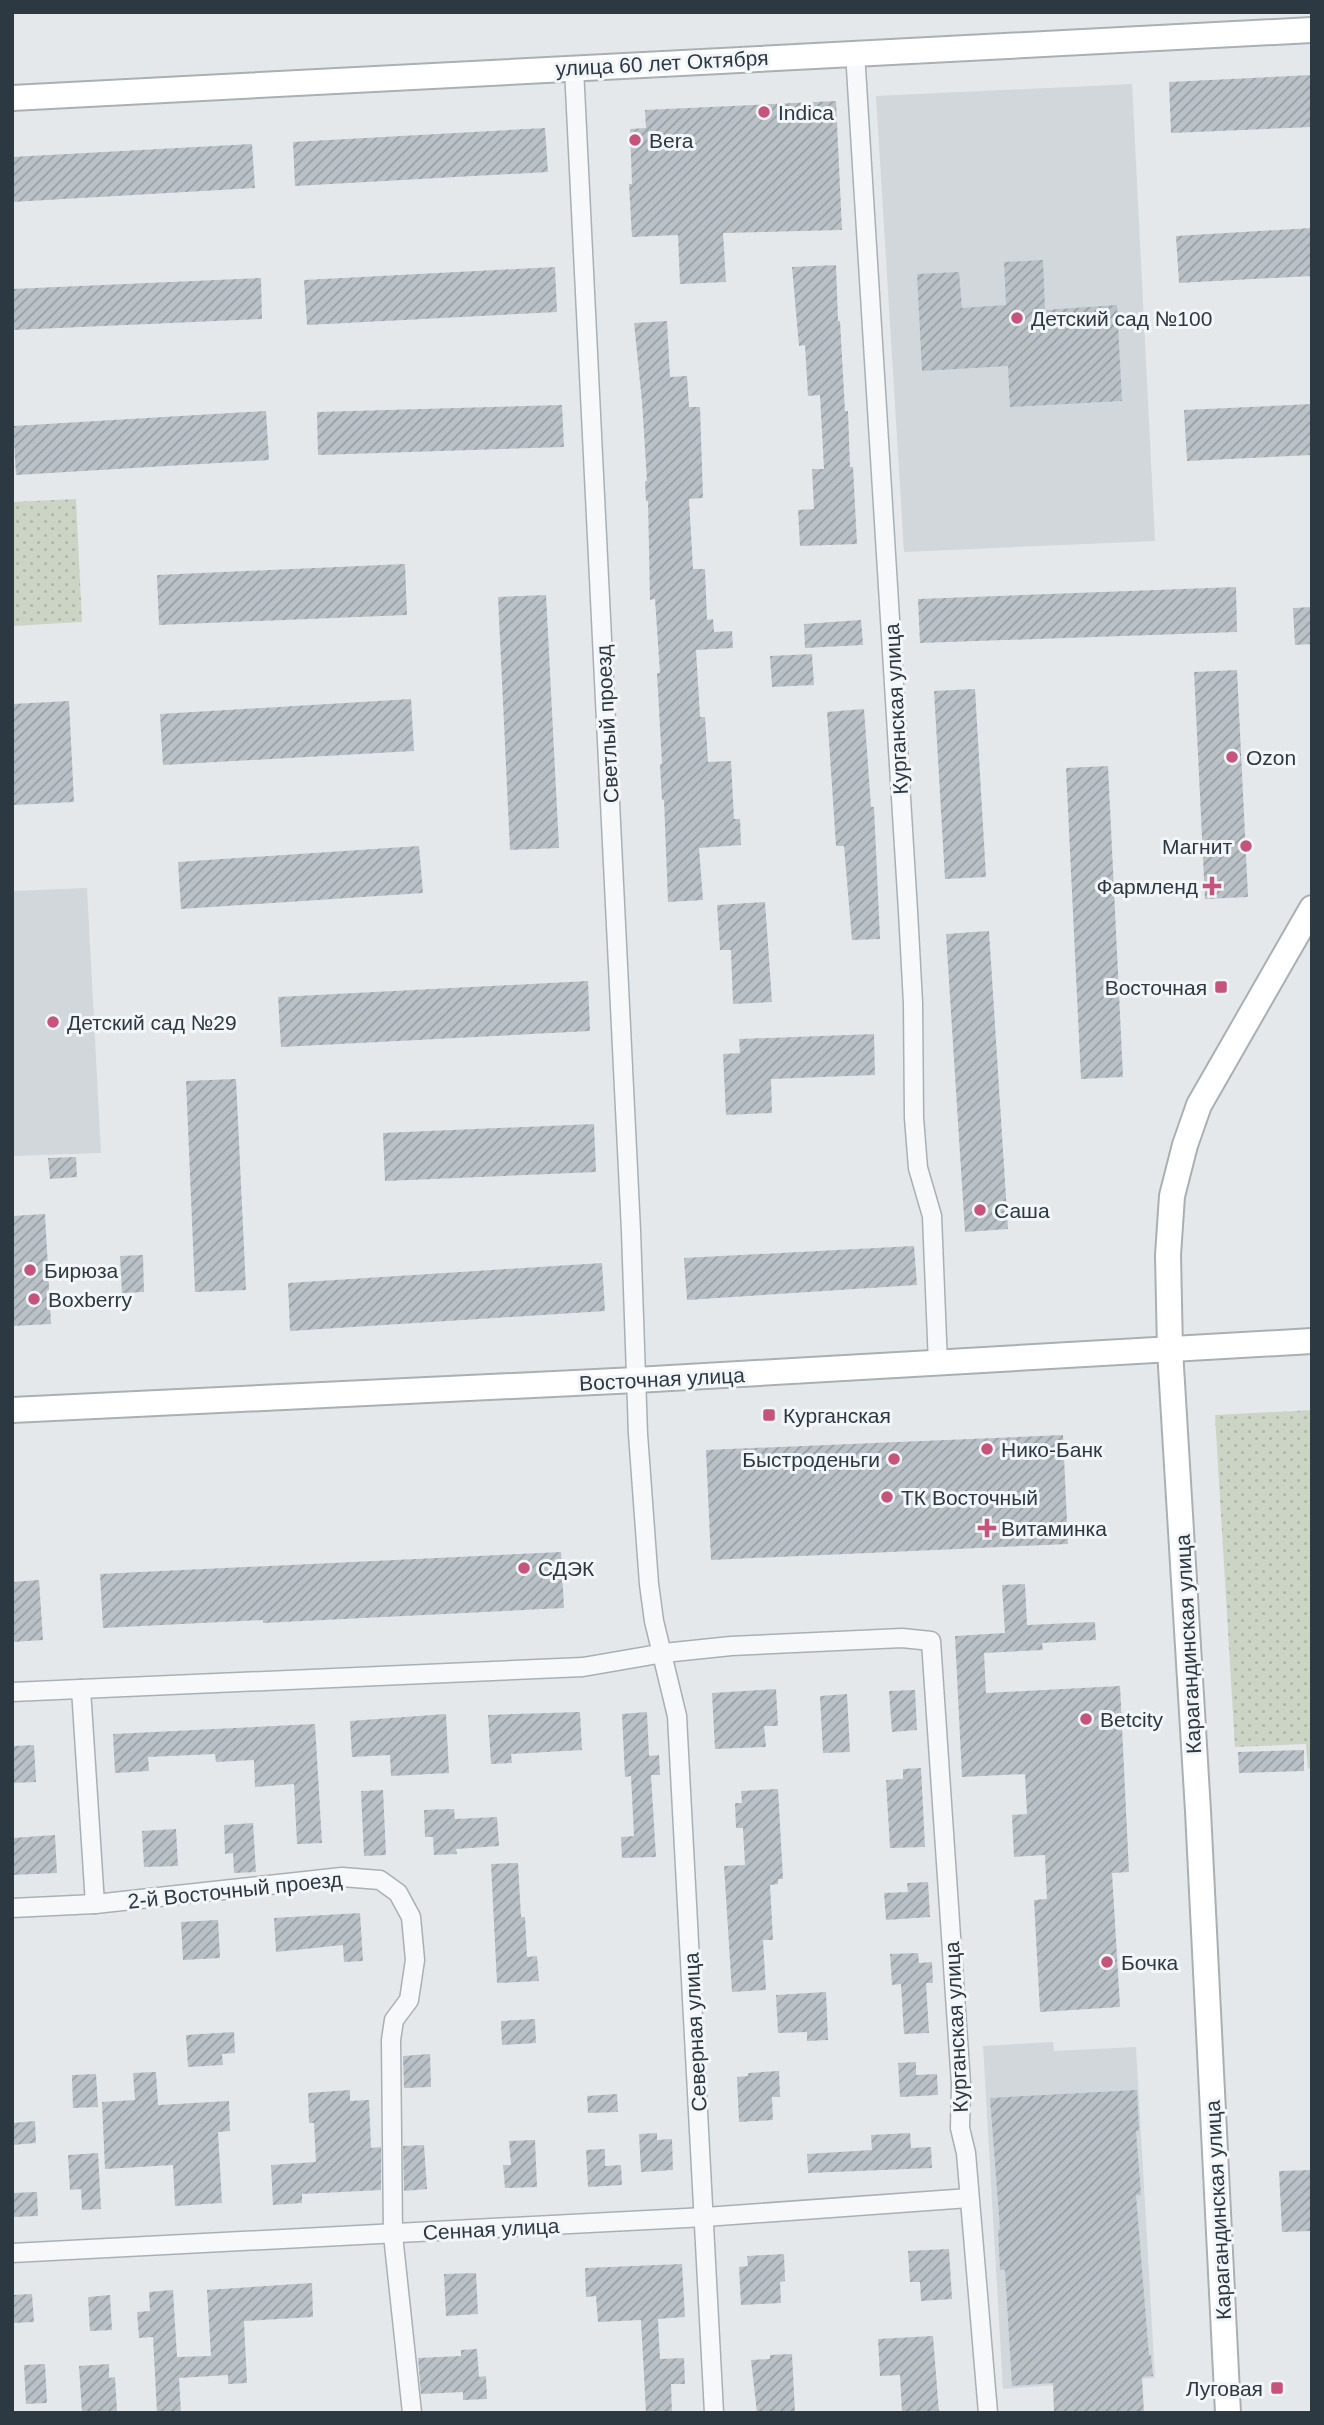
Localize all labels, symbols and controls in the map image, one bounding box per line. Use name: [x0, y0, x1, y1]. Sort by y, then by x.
street label: улица 60 лет Октября: [555, 46, 769, 80]
place label: Indica: [778, 101, 834, 124]
marker: Indica: [756, 104, 772, 120]
place label: Bera: [649, 129, 694, 152]
marker: Bera: [627, 132, 643, 148]
place label: Детский сад №100: [1031, 307, 1212, 330]
marker: Детский сад №100: [1009, 310, 1025, 326]
street label: Курганская улица: [880, 622, 912, 795]
street label: Светлый проезд: [591, 644, 623, 804]
place label: Ozon: [1246, 746, 1296, 769]
marker: Ozon: [1224, 749, 1240, 765]
place label: Магнит: [1162, 835, 1232, 858]
marker: Магнит: [1238, 838, 1254, 854]
place label: Фармленд: [1096, 875, 1198, 898]
marker: Фармленд: [1204, 878, 1220, 894]
place label: Восточная: [1105, 976, 1207, 999]
marker: Восточная: [1213, 979, 1229, 995]
place label: Детский сад №29: [67, 1011, 237, 1034]
marker: Детский сад №29: [45, 1014, 61, 1030]
place label: Саша: [994, 1199, 1050, 1222]
marker: Саша: [972, 1202, 988, 1218]
place label: Бирюза: [44, 1259, 119, 1282]
marker: Бирюза: [22, 1262, 38, 1278]
place label: Boxberry: [48, 1288, 133, 1311]
marker: Boxberry: [26, 1291, 42, 1307]
street label: Восточная улица: [579, 1363, 746, 1395]
place label: Курганская: [783, 1404, 891, 1427]
marker: Курганская: [761, 1407, 777, 1423]
place label: Нико-Банк: [1001, 1438, 1103, 1461]
marker: Нико-Банк: [979, 1441, 995, 1457]
place label: Быстроденьги: [742, 1448, 880, 1471]
marker: Быстроденьги: [886, 1451, 902, 1467]
place label: ТК Восточный: [901, 1486, 1038, 1509]
marker: ТК Восточный: [879, 1489, 895, 1505]
place label: Витаминка: [1001, 1517, 1107, 1540]
marker: Витаминка: [979, 1520, 995, 1536]
street label: Карагандинская улица: [1171, 1533, 1205, 1754]
place label: СДЭК: [538, 1557, 595, 1580]
marker: СДЭК: [516, 1560, 532, 1576]
place label: Betcity: [1100, 1708, 1164, 1731]
marker: Betcity: [1078, 1711, 1094, 1727]
street label: 2-й Восточный проезд: [127, 1867, 343, 1913]
street label: Курганская улица: [940, 1940, 972, 2113]
place label: Бочка: [1121, 1951, 1179, 1974]
street label: Северная улица: [679, 1952, 711, 2112]
marker: Бочка: [1099, 1954, 1115, 1970]
street label: Карагандинская улица: [1201, 2099, 1235, 2320]
street label: Сенная улица: [422, 2214, 560, 2244]
place label: Луговая: [1186, 2377, 1263, 2400]
marker: Луговая: [1269, 2380, 1285, 2396]

